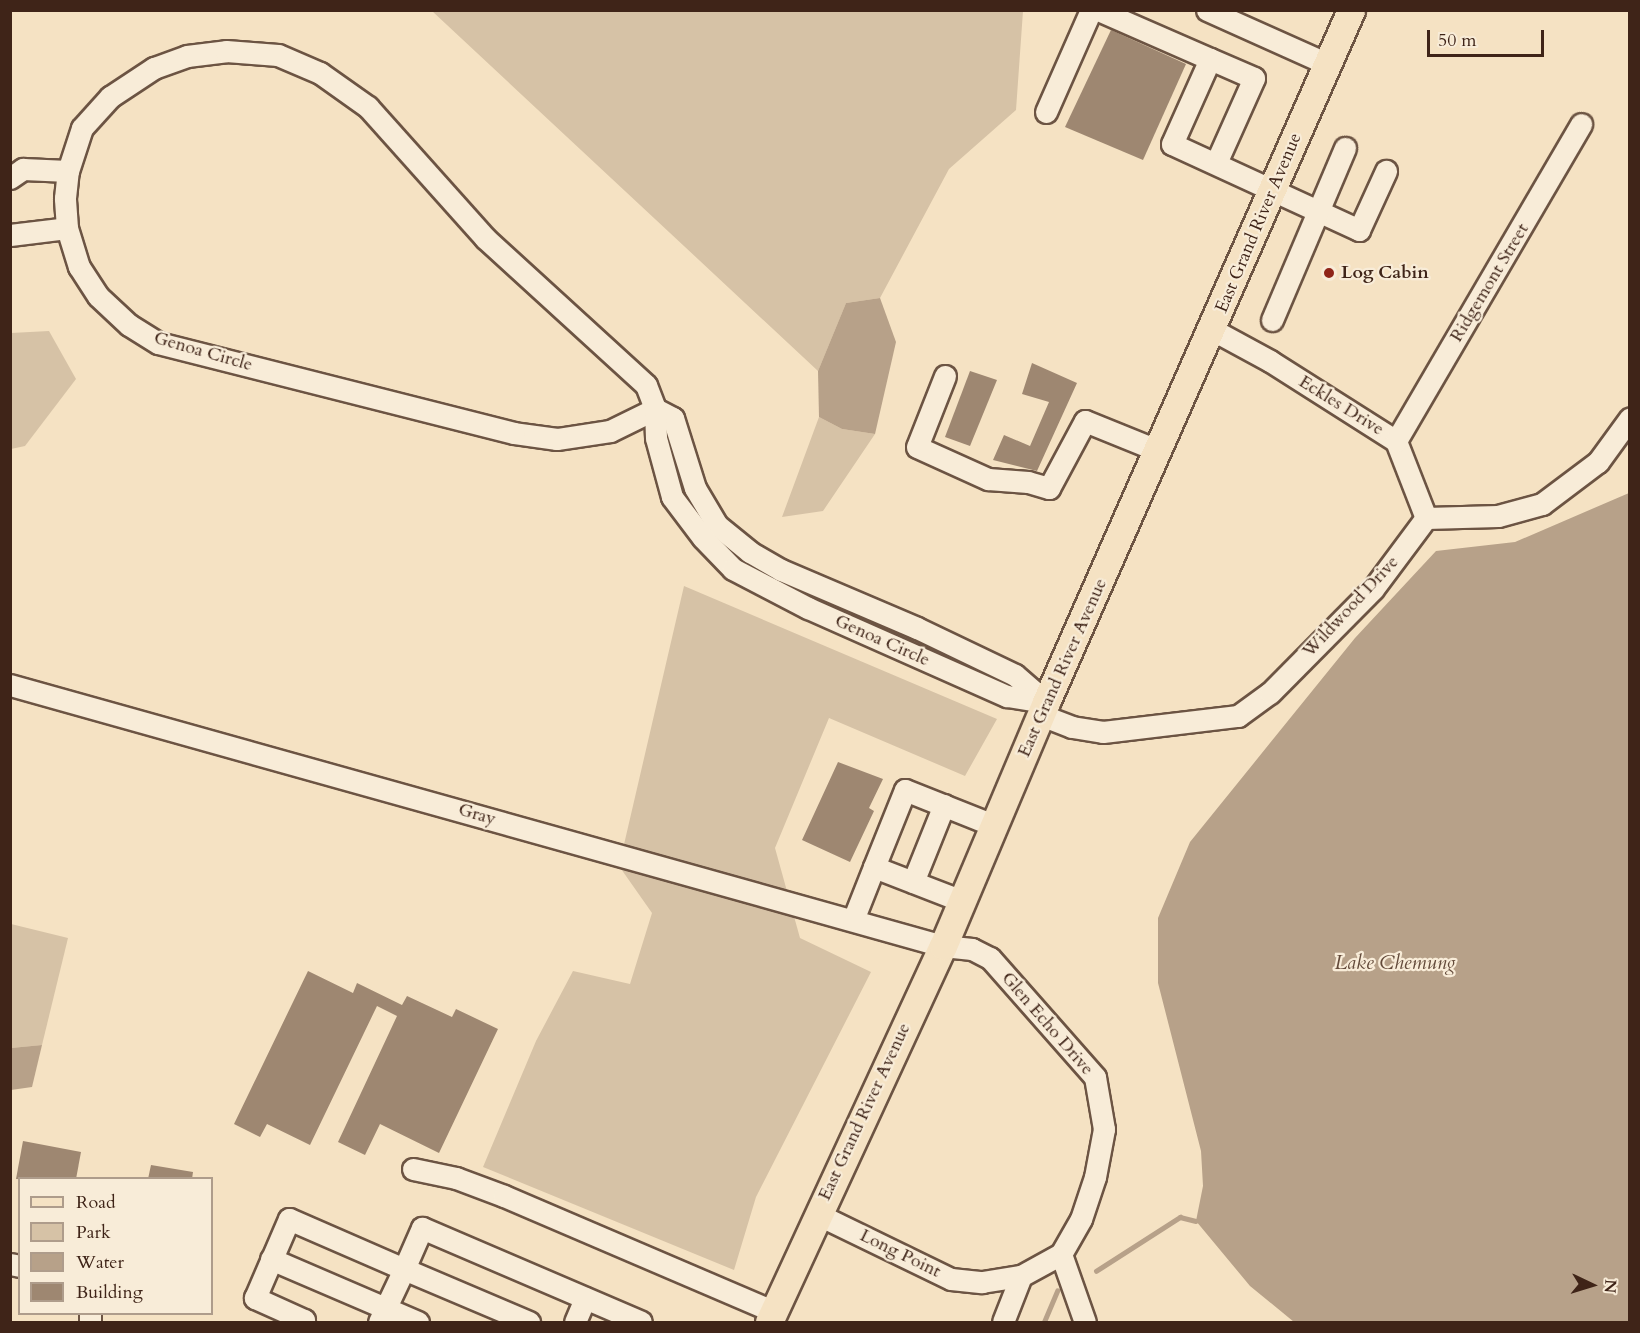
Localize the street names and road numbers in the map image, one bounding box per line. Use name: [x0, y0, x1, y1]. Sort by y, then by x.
street label: East Grand River Avenue: [1211, 130, 1307, 316]
street label: Ridgemont Street: [1446, 220, 1534, 346]
street label: Genoa Circle: [151, 328, 255, 376]
street label: Eckles Drive: [1295, 371, 1387, 441]
street label: Wildwood Drive: [1298, 552, 1404, 662]
street label: East Grand River Avenue: [1014, 575, 1112, 761]
street label: Genoa Circle: [831, 611, 933, 671]
street label: Gray: [456, 799, 498, 831]
street label: Glen Echo Drive: [996, 968, 1098, 1080]
street label: East Grand River Avenue: [814, 1020, 916, 1204]
street label: Long Point: [856, 1225, 944, 1283]

